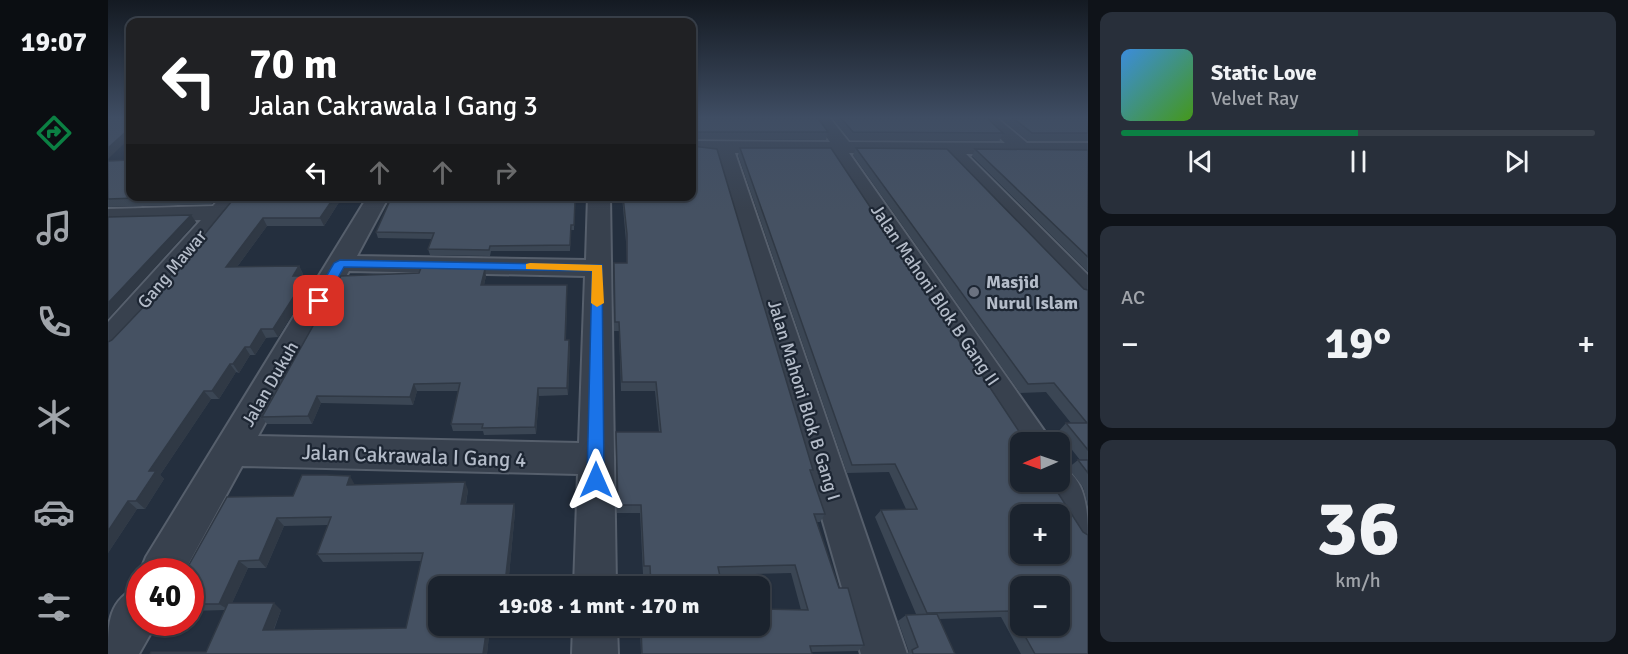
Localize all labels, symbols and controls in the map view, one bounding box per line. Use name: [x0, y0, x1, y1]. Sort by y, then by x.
text: 19:07: [21, 26, 87, 59]
text: 70 m: [249, 39, 338, 90]
icon: left: [150, 42, 228, 120]
text: Static Love: [1211, 59, 1317, 86]
text: Velvet Ray: [1211, 86, 1299, 111]
text: Jalan Cakrawala I Gang 3: [249, 90, 538, 123]
icon: directions: [33, 112, 75, 154]
icon: previous: [1184, 145, 1217, 178]
icon: pause: [1342, 145, 1375, 178]
icon: next: [1500, 145, 1533, 178]
icon: left: [300, 156, 333, 189]
icon: ahead: [363, 156, 396, 189]
icon: ahead: [426, 156, 459, 189]
icon: right: [489, 156, 522, 189]
street label: Jalan Mahoni Blok B Gang II: [866, 200, 1004, 390]
icon: music: [33, 207, 75, 249]
street label: Gang Mawar: [133, 225, 212, 313]
place label: Masjid Nurul Islam: [986, 271, 1078, 314]
pin: [293, 275, 344, 326]
icon: arrive: [302, 284, 335, 317]
marker: Masjid Nurul Islam: [967, 285, 981, 299]
text: AC: [1121, 285, 1145, 310]
street label: Jalan Mahoni Blok B Gang I: [763, 297, 845, 503]
icon: phone: [33, 301, 75, 343]
text: 19°: [1325, 316, 1391, 371]
text: −: [1121, 324, 1139, 365]
text: +: [1577, 324, 1595, 365]
street label: Jalan Dukuh: [237, 337, 303, 431]
icon: climate: [33, 396, 75, 438]
north arrow: [1010, 432, 1070, 492]
map controls: [1010, 432, 1070, 636]
street label: Jalan Cakrawala I Gang 4: [301, 439, 527, 473]
position arrow: [564, 448, 628, 512]
text: 36: [1316, 481, 1400, 577]
icon: car: [33, 491, 75, 533]
button: +: [1010, 504, 1070, 564]
speed limit sign: 40: [126, 558, 204, 636]
text: km/h: [1335, 568, 1381, 593]
button: −: [1010, 576, 1070, 636]
icon: filters: [33, 586, 75, 628]
text: 19:08 · 1 mnt · 170 m: [499, 592, 699, 619]

